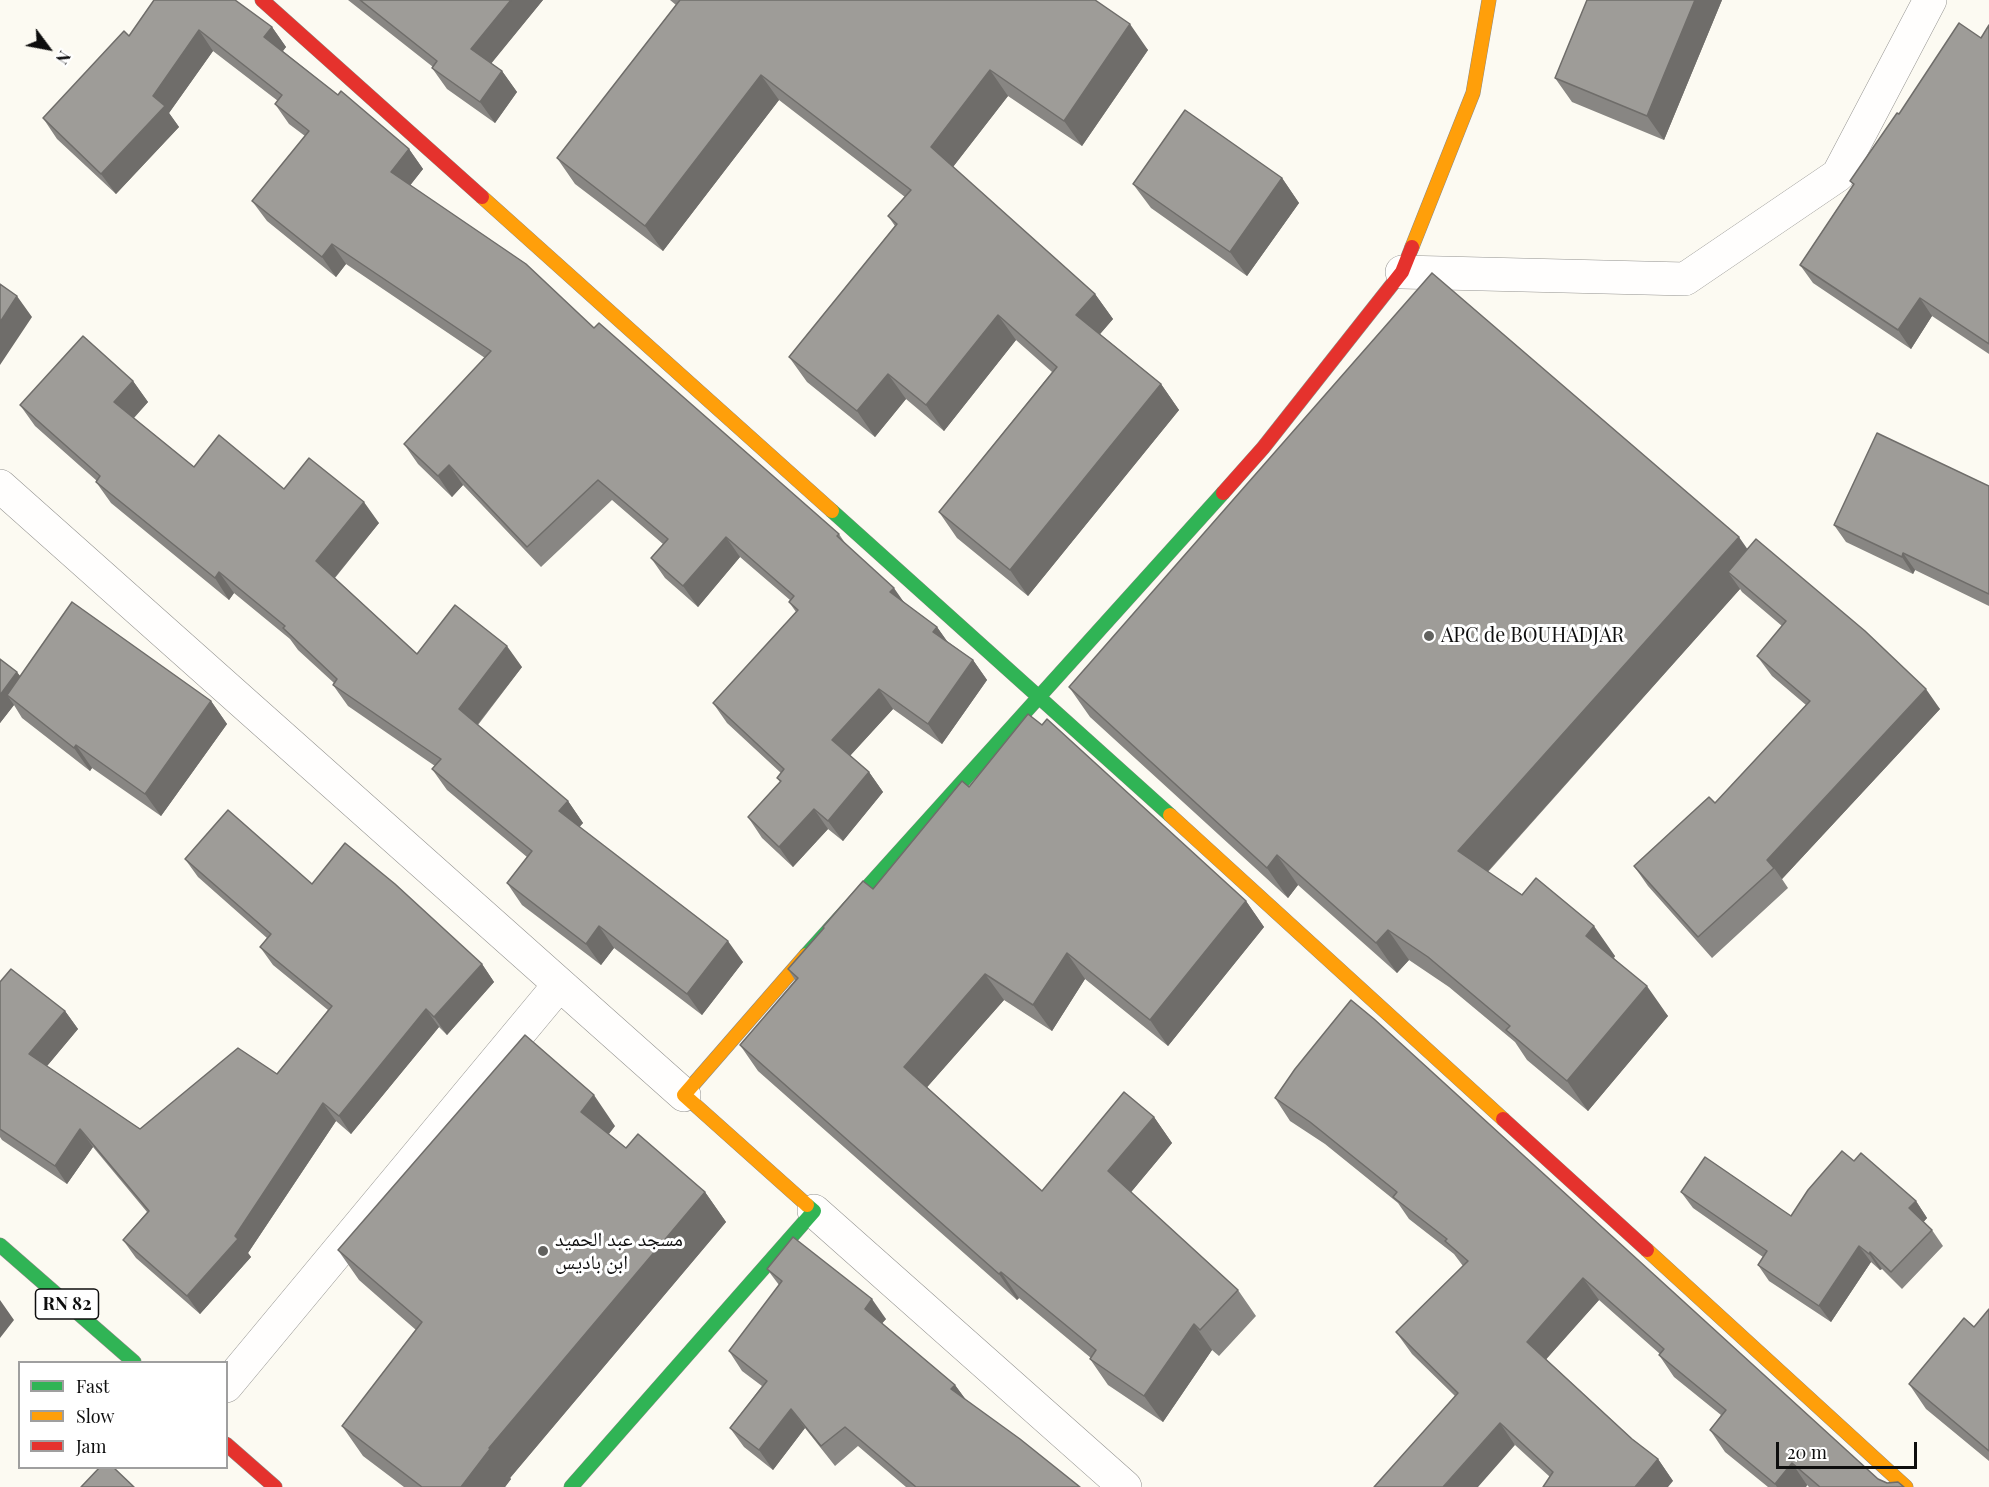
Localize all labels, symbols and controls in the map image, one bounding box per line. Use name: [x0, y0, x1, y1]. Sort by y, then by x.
north arrow: [18, 18, 78, 78]
text: N: [52, 47, 76, 68]
place label: APC de BOUHADJAR: [1441, 624, 1624, 648]
marker: APC de BOUHADJAR: [1422, 629, 1436, 643]
place label: مسجد عبد الحميد ابن باديس: [555, 1228, 683, 1275]
marker: مسجد عبد الحميد ابن باديس: [536, 1244, 550, 1258]
road number: RN 82: [36, 1289, 98, 1319]
legend: [18, 1361, 228, 1469]
text: Fast: [76, 1374, 109, 1398]
text: Slow: [76, 1404, 114, 1428]
scale bar: [1779, 1430, 1920, 1468]
text: Jam: [76, 1434, 106, 1458]
text: 20 m: [1787, 1440, 1827, 1464]

